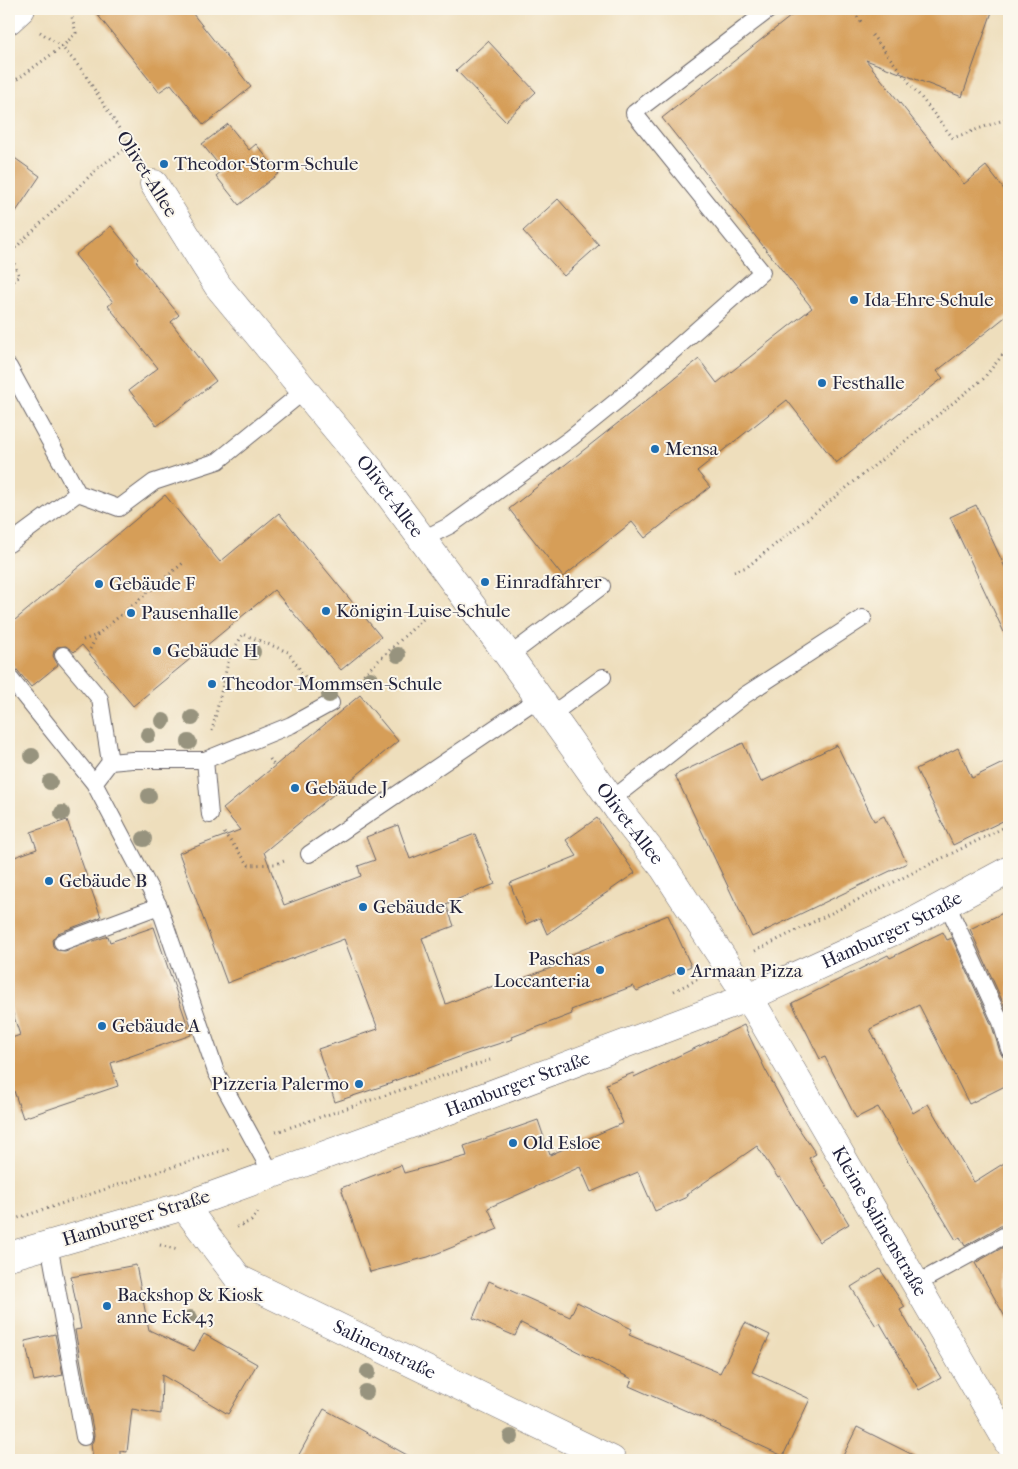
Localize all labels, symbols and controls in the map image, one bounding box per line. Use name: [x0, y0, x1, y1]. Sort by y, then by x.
street label: Olivet-Allee: [112, 127, 182, 221]
place label: Theodor-Storm-Schule: [174, 153, 358, 175]
marker: Theodor-Storm-Schule: [158, 158, 170, 170]
place label: Ida-Ehre-Schule: [864, 289, 994, 311]
marker: Ida-Ehre-Schule: [848, 294, 860, 306]
place label: Festhalle: [832, 372, 905, 394]
marker: Festhalle: [816, 377, 828, 389]
place label: Mensa: [665, 438, 719, 460]
marker: Mensa: [649, 443, 661, 455]
street label: Olivet-Allee: [352, 451, 428, 542]
place label: Einradfahrer: [495, 571, 603, 593]
place label: Gebäude F: [109, 573, 195, 595]
marker: Einradfahrer: [479, 576, 491, 588]
marker: Gebäude F: [93, 578, 105, 590]
place label: Königin-Luise-Schule: [336, 600, 510, 622]
place label: Pausenhalle: [141, 602, 238, 624]
marker: Königin-Luise-Schule: [320, 605, 332, 617]
marker: Pausenhalle: [125, 607, 137, 619]
place label: Gebäude H: [167, 640, 258, 662]
marker: Gebäude H: [151, 645, 163, 657]
place label: Theodor-Mommsen-Schule: [222, 673, 442, 695]
marker: Theodor-Mommsen-Schule: [206, 678, 218, 690]
place label: Gebäude J: [305, 777, 388, 799]
street label: Olivet-Allee: [592, 778, 668, 869]
marker: Gebäude J: [289, 782, 301, 794]
place label: Gebäude B: [59, 870, 147, 892]
marker: Gebäude B: [43, 875, 55, 887]
street label: Hamburger Straße: [818, 887, 966, 973]
place label: Gebäude K: [373, 896, 464, 918]
marker: Gebäude K: [357, 901, 369, 913]
place label: Paschas Loccanteria: [494, 948, 590, 992]
place label: Armaan Pizza: [690, 960, 803, 982]
marker: Paschas Loccanteria: [594, 964, 606, 976]
marker: Armaan Pizza: [675, 965, 687, 977]
place label: Gebäude A: [112, 1015, 201, 1037]
marker: Gebäude A: [96, 1020, 108, 1032]
street label: Hamburger Straße: [442, 1047, 593, 1122]
place label: Pizzeria Palermo: [211, 1073, 349, 1095]
marker: Pizzeria Palermo: [353, 1078, 365, 1090]
place label: Old Esloe: [523, 1132, 600, 1154]
marker: Old Esloe: [507, 1137, 519, 1149]
street label: Kleine Salinenstraße: [827, 1142, 932, 1300]
street label: Hamburger Straße: [60, 1185, 212, 1251]
place label: Backshop & Kiosk anne Eck 43: [117, 1284, 263, 1328]
marker: Backshop & Kiosk anne Eck 43: [101, 1300, 113, 1312]
street label: Salinenstraße: [329, 1315, 439, 1384]

